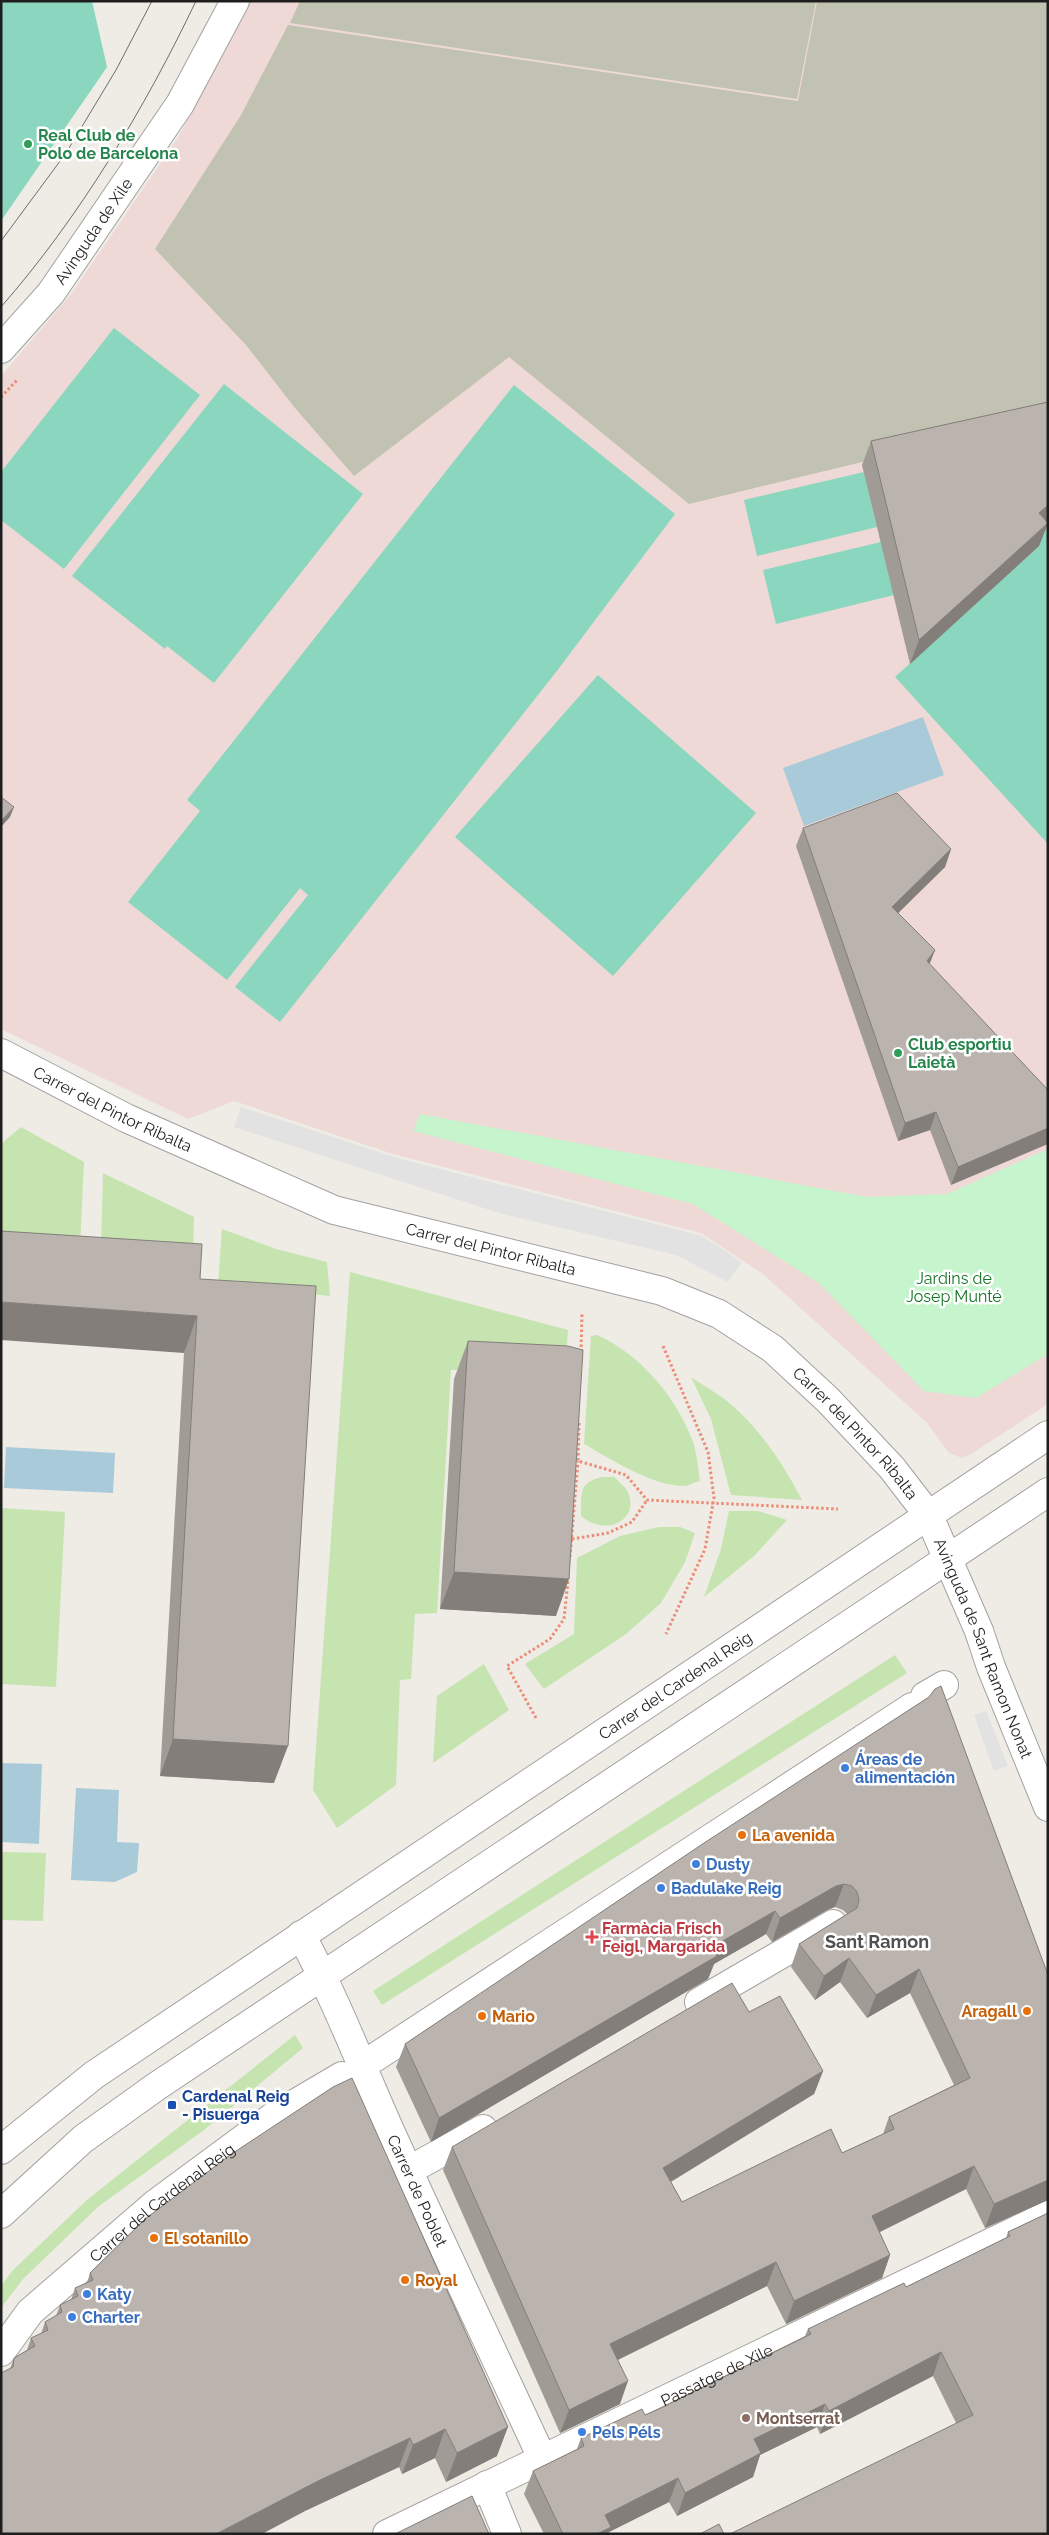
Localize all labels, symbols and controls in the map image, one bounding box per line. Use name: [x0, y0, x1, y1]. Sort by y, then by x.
place label: Real Club de Polo de Barcelona: [38, 126, 178, 163]
marker: Real Club de Polo de Barcelona: [22, 138, 34, 150]
street label: Avinguda de Xile: [50, 174, 136, 288]
place label: Club esportiu Laietà: [908, 1035, 1012, 1072]
marker: Club esportiu Laietà: [892, 1047, 904, 1059]
street label: Carrer del Pintor Ribalta: [30, 1062, 195, 1156]
street label: Carrer del Pintor Ribalta: [404, 1219, 578, 1279]
park label: Jardins de Josep Munté: [906, 1269, 1002, 1306]
street label: Carrer del Pintor Ribalta: [789, 1363, 922, 1503]
street label: Avinguda de Sant Ramon Nonat: [930, 1535, 1037, 1762]
street label: Carrer del Cardenal Reig: [595, 1627, 755, 1743]
place label: Áreas de alimentación: [855, 1749, 955, 1787]
marker: Áreas de alimentación: [839, 1762, 851, 1774]
place label: La avenida: [752, 1826, 835, 1845]
marker: La avenida: [736, 1829, 748, 1841]
place label: Dusty: [706, 1855, 750, 1874]
marker: Dusty: [690, 1858, 702, 1870]
place label: Badulake Reig: [671, 1879, 782, 1898]
marker: Badulake Reig: [655, 1882, 667, 1894]
place label: Farmàcia Frisch Feigl, Margarida: [602, 1919, 725, 1956]
marker: Farmàcia Frisch Feigl, Margarida: [586, 1931, 598, 1943]
district label: Sant Ramon: [825, 1931, 929, 1952]
place label: Aragall: [961, 2002, 1018, 2021]
marker: Aragall: [1021, 2005, 1033, 2017]
place label: Mario: [492, 2007, 535, 2026]
marker: Mario: [476, 2010, 488, 2022]
place label: Cardenal Reig - Pisuerga: [182, 2087, 290, 2124]
marker: Cardenal Reig - Pisuerga: [166, 2099, 178, 2111]
street label: Carrer de Poblet: [384, 2132, 452, 2250]
street label: Carrer del Cardenal Reig: [85, 2139, 238, 2266]
place label: El sotanillo: [164, 2229, 249, 2248]
marker: El sotanillo: [148, 2232, 160, 2244]
place label: Royal: [415, 2271, 459, 2290]
marker: Royal: [399, 2274, 411, 2286]
place label: Katy: [97, 2285, 132, 2304]
marker: Katy: [81, 2288, 93, 2300]
place label: Charter: [82, 2308, 140, 2327]
marker: Charter: [66, 2311, 78, 2323]
street label: Passatge de Xile: [658, 2340, 776, 2410]
place label: Montserrat: [756, 2409, 840, 2428]
marker: Montserrat: [740, 2412, 752, 2424]
place label: Pels Péls: [592, 2423, 661, 2442]
marker: Pels Péls: [576, 2426, 588, 2438]

